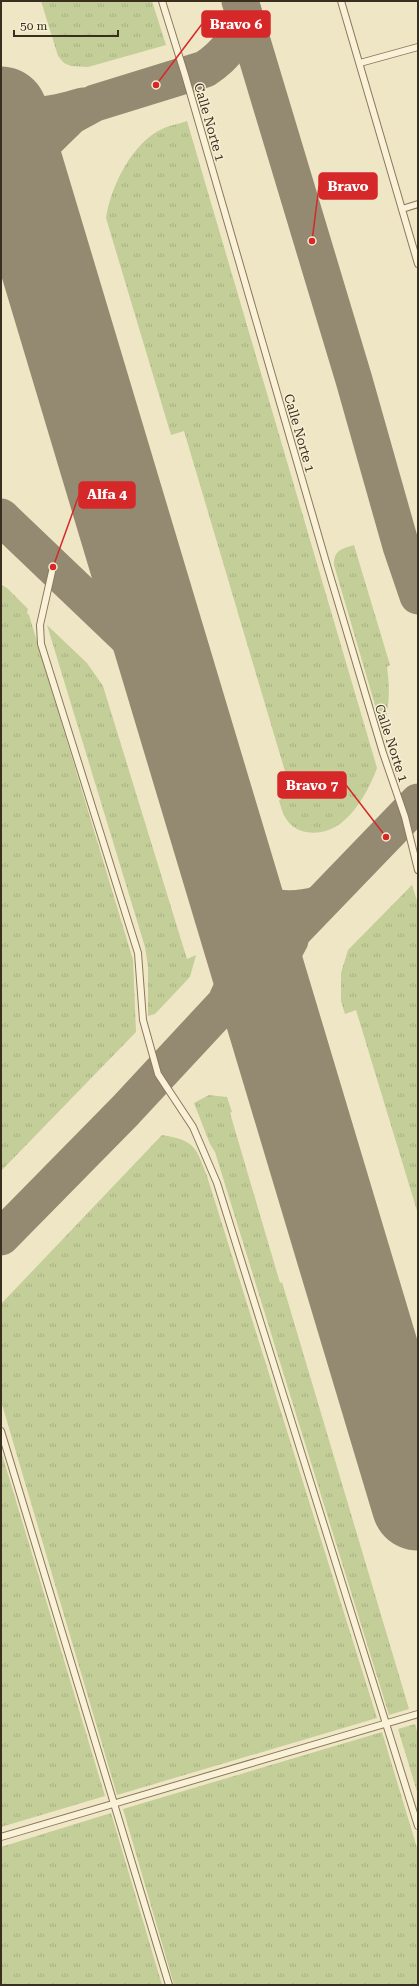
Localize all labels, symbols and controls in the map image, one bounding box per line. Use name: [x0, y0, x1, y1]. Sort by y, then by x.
callout: Bravo 6: [202, 11, 270, 37]
scale bar: [14, 12, 118, 38]
text: Bravo 6: [210, 16, 262, 32]
text: 50 m: [20, 19, 47, 33]
street label: Calle Norte 1: [191, 81, 228, 163]
callout: Bravo: [319, 173, 377, 199]
text: Bravo: [327, 178, 369, 194]
street label: Calle Norte 1: [281, 392, 318, 474]
callout: Alfa 4: [79, 482, 135, 508]
text: Alfa 4: [87, 486, 127, 502]
street label: Calle Norte 1: [372, 702, 411, 784]
callout: Bravo 7: [278, 772, 346, 798]
text: Bravo 7: [286, 777, 338, 793]

